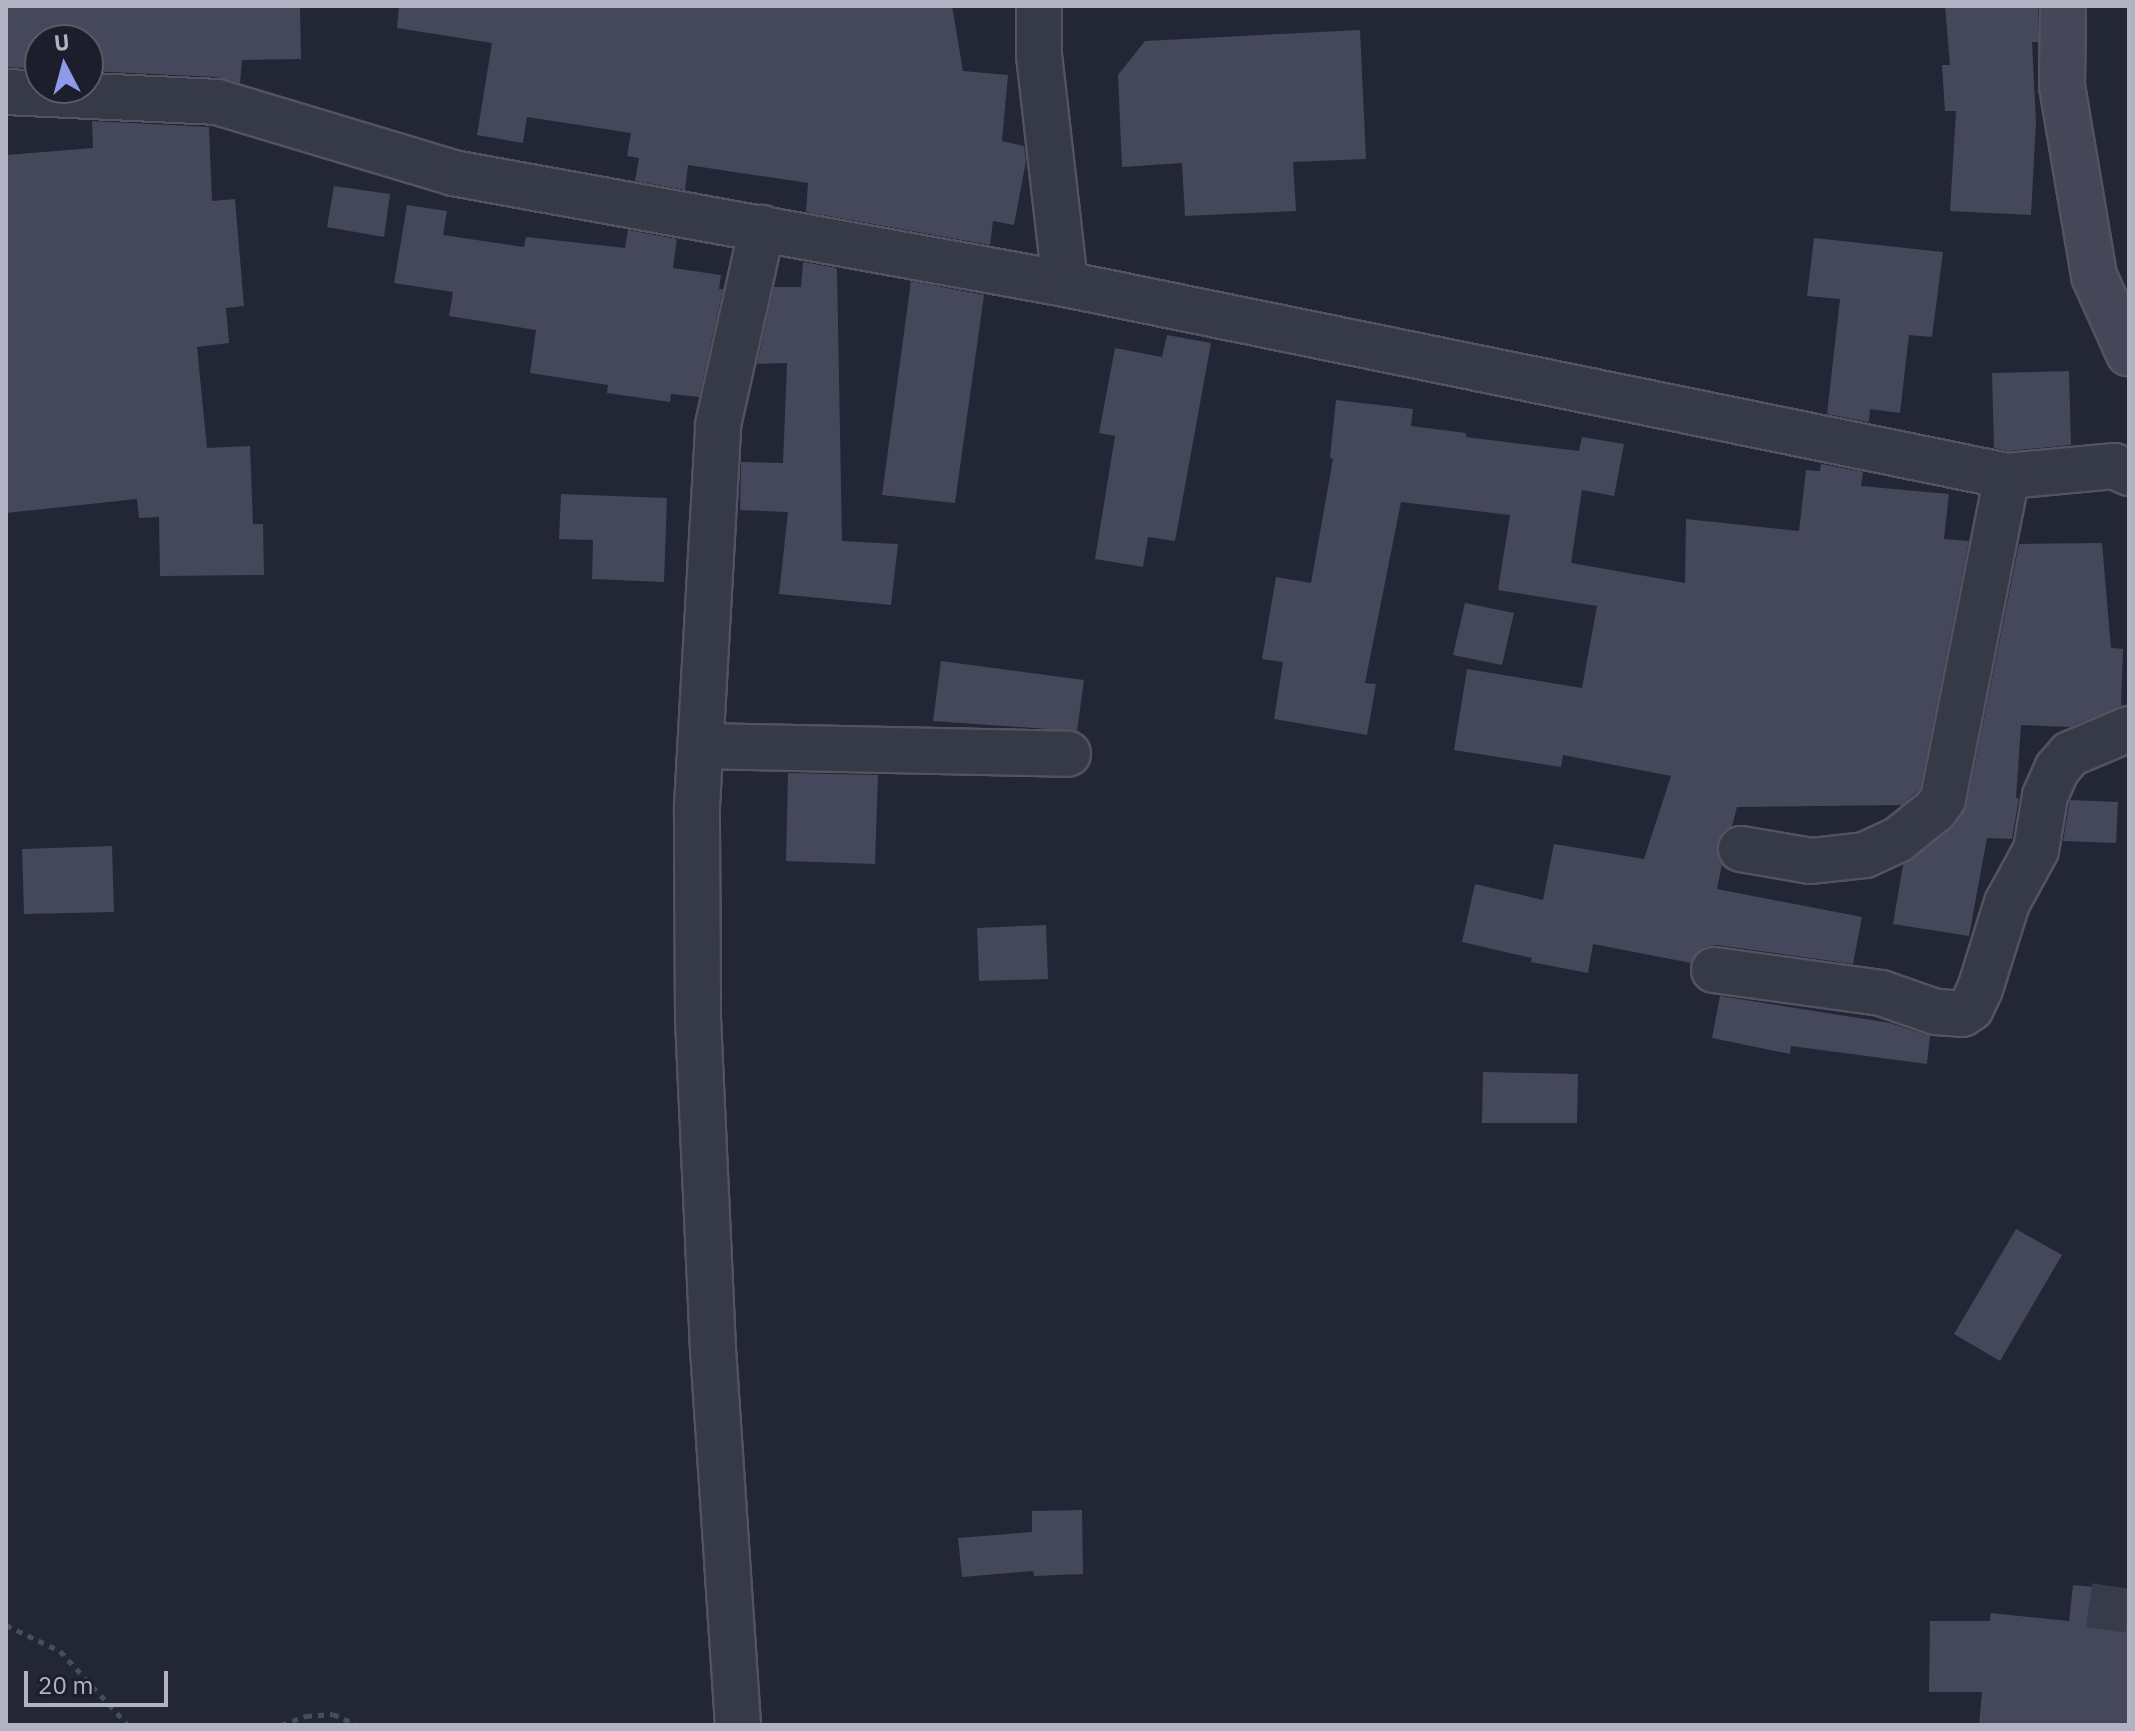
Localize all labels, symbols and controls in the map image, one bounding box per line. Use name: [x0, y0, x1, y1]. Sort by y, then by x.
north arrow: [24, 24, 104, 104]
text: U: [53, 26, 71, 57]
scale bar: [28, 1655, 172, 1705]
text: 20 m: [38, 1669, 93, 1701]

